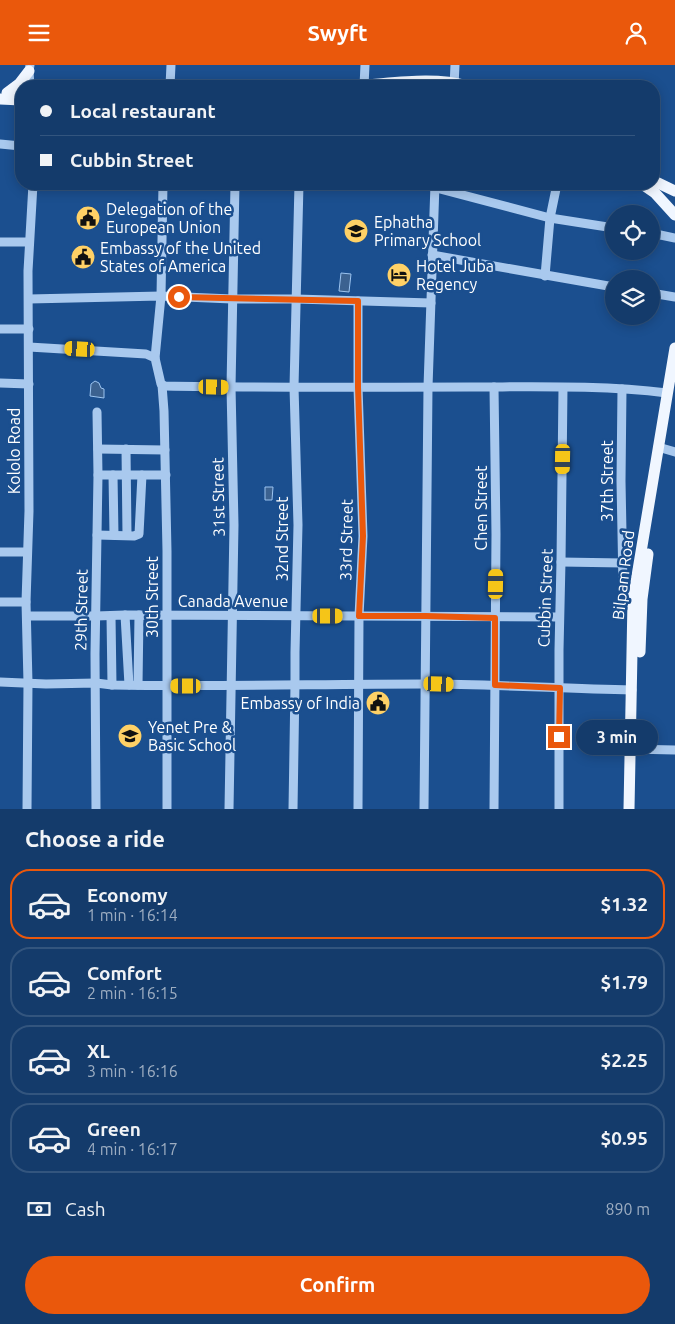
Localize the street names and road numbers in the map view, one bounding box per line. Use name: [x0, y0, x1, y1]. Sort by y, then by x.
street label: Kololo Road: [5, 408, 23, 494]
street label: 37th Street: [598, 439, 616, 522]
street label: 31st Street: [208, 456, 228, 537]
street label: Chen Street: [472, 465, 490, 551]
street label: 32nd Street: [273, 496, 291, 581]
street label: 33rd Street: [336, 498, 356, 581]
street label: Bilpam Road: [609, 529, 637, 621]
street label: Cubbin Street: [534, 548, 556, 648]
street label: 30th Street: [143, 555, 161, 638]
street label: 29th Street: [71, 568, 91, 651]
street label: Canada Avenue: [178, 592, 288, 610]

